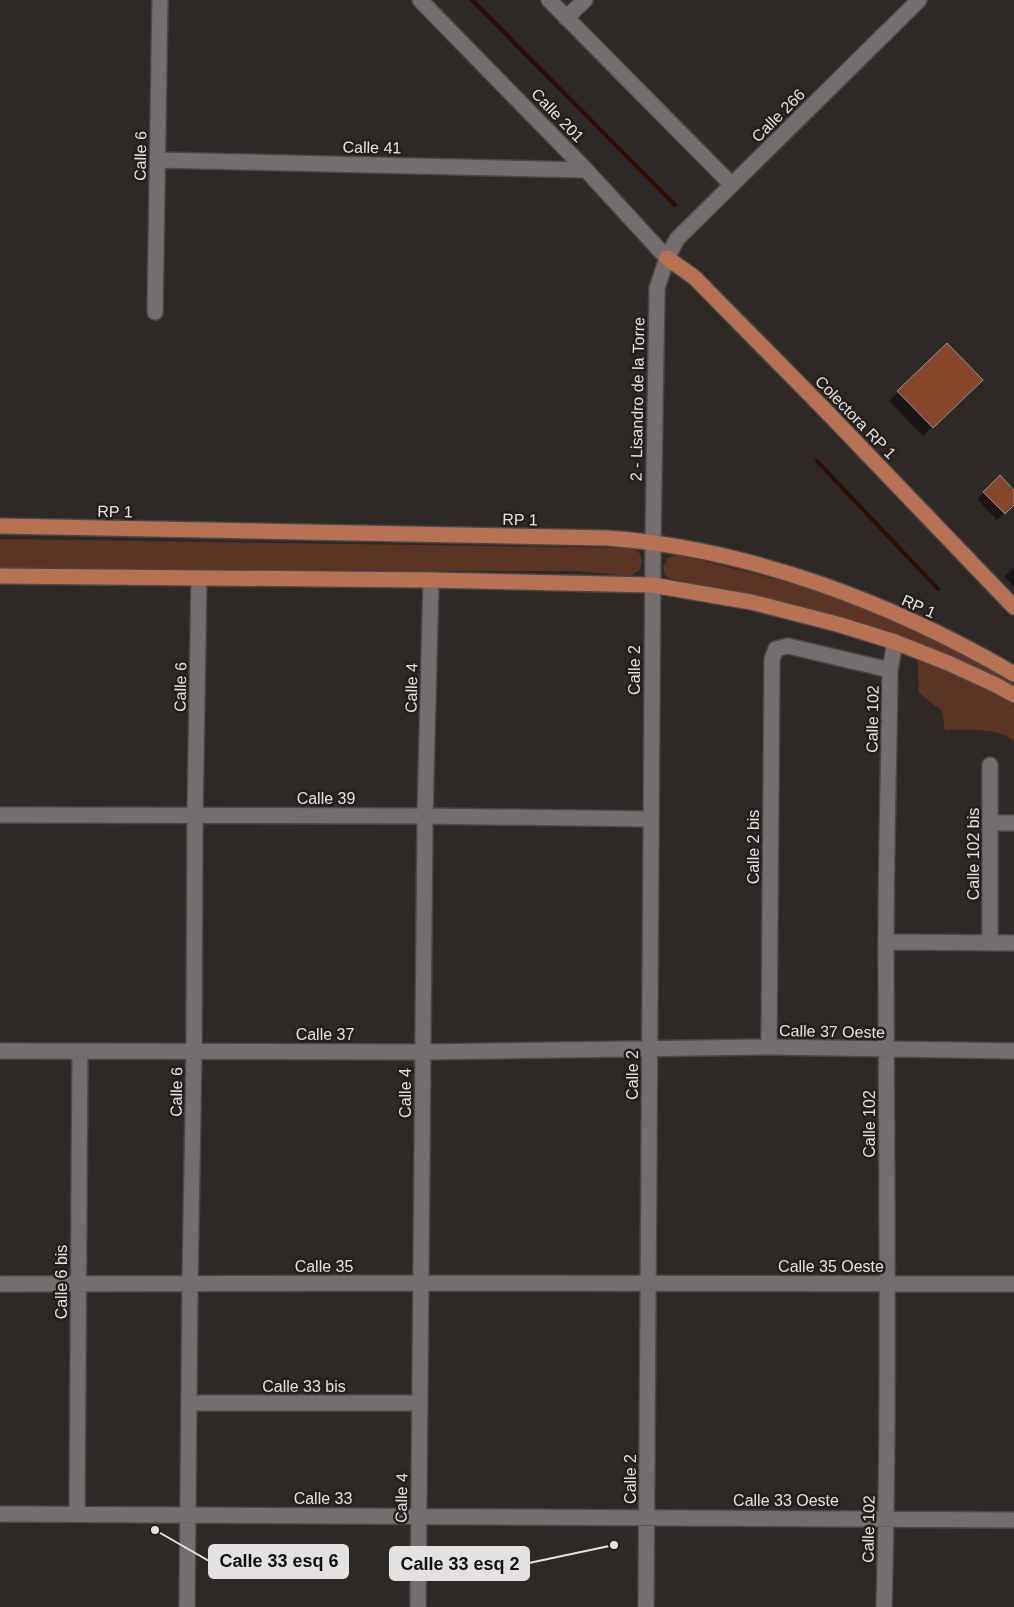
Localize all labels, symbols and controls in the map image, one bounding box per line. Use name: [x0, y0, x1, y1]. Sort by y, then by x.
street label: Calle 201: [528, 85, 587, 146]
street label: Calle 266: [748, 85, 808, 145]
street label: Calle 6: [132, 131, 149, 181]
street label: Calle 41: [342, 138, 402, 157]
street label: 2 - Lisandro de la Torre: [628, 317, 647, 481]
street label: Colectora RP 1: [812, 373, 899, 462]
street label: RP 1: [97, 503, 133, 520]
street label: RP 1: [502, 511, 538, 528]
street label: RP 1: [899, 592, 938, 621]
street label: Calle 2: [626, 645, 643, 695]
street label: Calle 6: [172, 662, 189, 712]
street label: Calle 4: [403, 663, 420, 713]
street label: Calle 102: [863, 685, 882, 753]
street label: Calle 39: [297, 790, 355, 807]
street label: Calle 102 bis: [965, 808, 982, 900]
street label: Calle 2 bis: [745, 810, 762, 884]
street label: Calle 37 Oeste: [779, 1022, 885, 1041]
street label: Calle 37: [296, 1026, 354, 1043]
street label: Calle 2: [624, 1050, 641, 1100]
street label: Calle 6: [168, 1067, 185, 1117]
street label: Calle 4: [397, 1068, 414, 1118]
street label: Calle 102: [861, 1090, 878, 1158]
street label: Calle 6 bis: [53, 1245, 70, 1319]
street label: Calle 35: [295, 1258, 353, 1275]
street label: Calle 35 Oeste: [778, 1258, 884, 1275]
street label: Calle 33 bis: [262, 1378, 346, 1395]
street label: Calle 2: [622, 1454, 639, 1504]
street label: Calle 4: [393, 1473, 410, 1523]
street label: Calle 33: [294, 1490, 352, 1507]
street label: Calle 33 Oeste: [733, 1492, 839, 1509]
street label: Calle 102: [859, 1495, 878, 1563]
callout: Calle 33 esq 6: [209, 1545, 348, 1578]
callout: Calle 33 esq 2: [390, 1547, 529, 1580]
text: Calle 33 esq 6: [219, 1551, 339, 1571]
text: Calle 33 esq 2: [400, 1554, 520, 1574]

